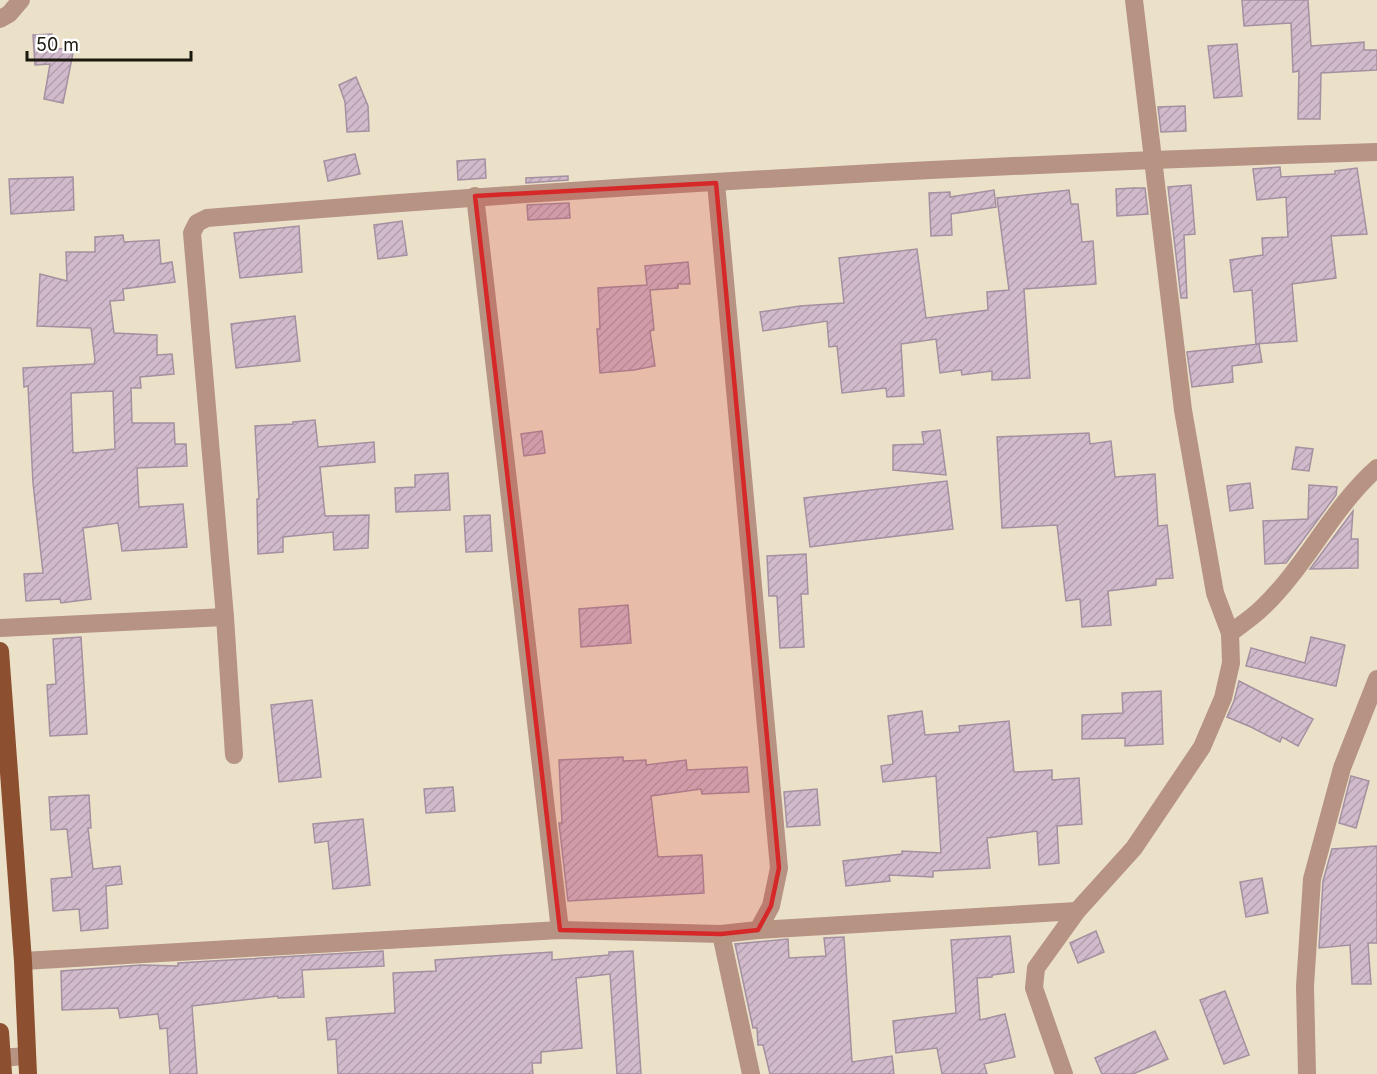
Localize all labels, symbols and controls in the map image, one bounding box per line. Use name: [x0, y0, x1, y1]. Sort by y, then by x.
scale bar: [27, 24, 190, 62]
text: 50 m: [36, 34, 79, 55]

